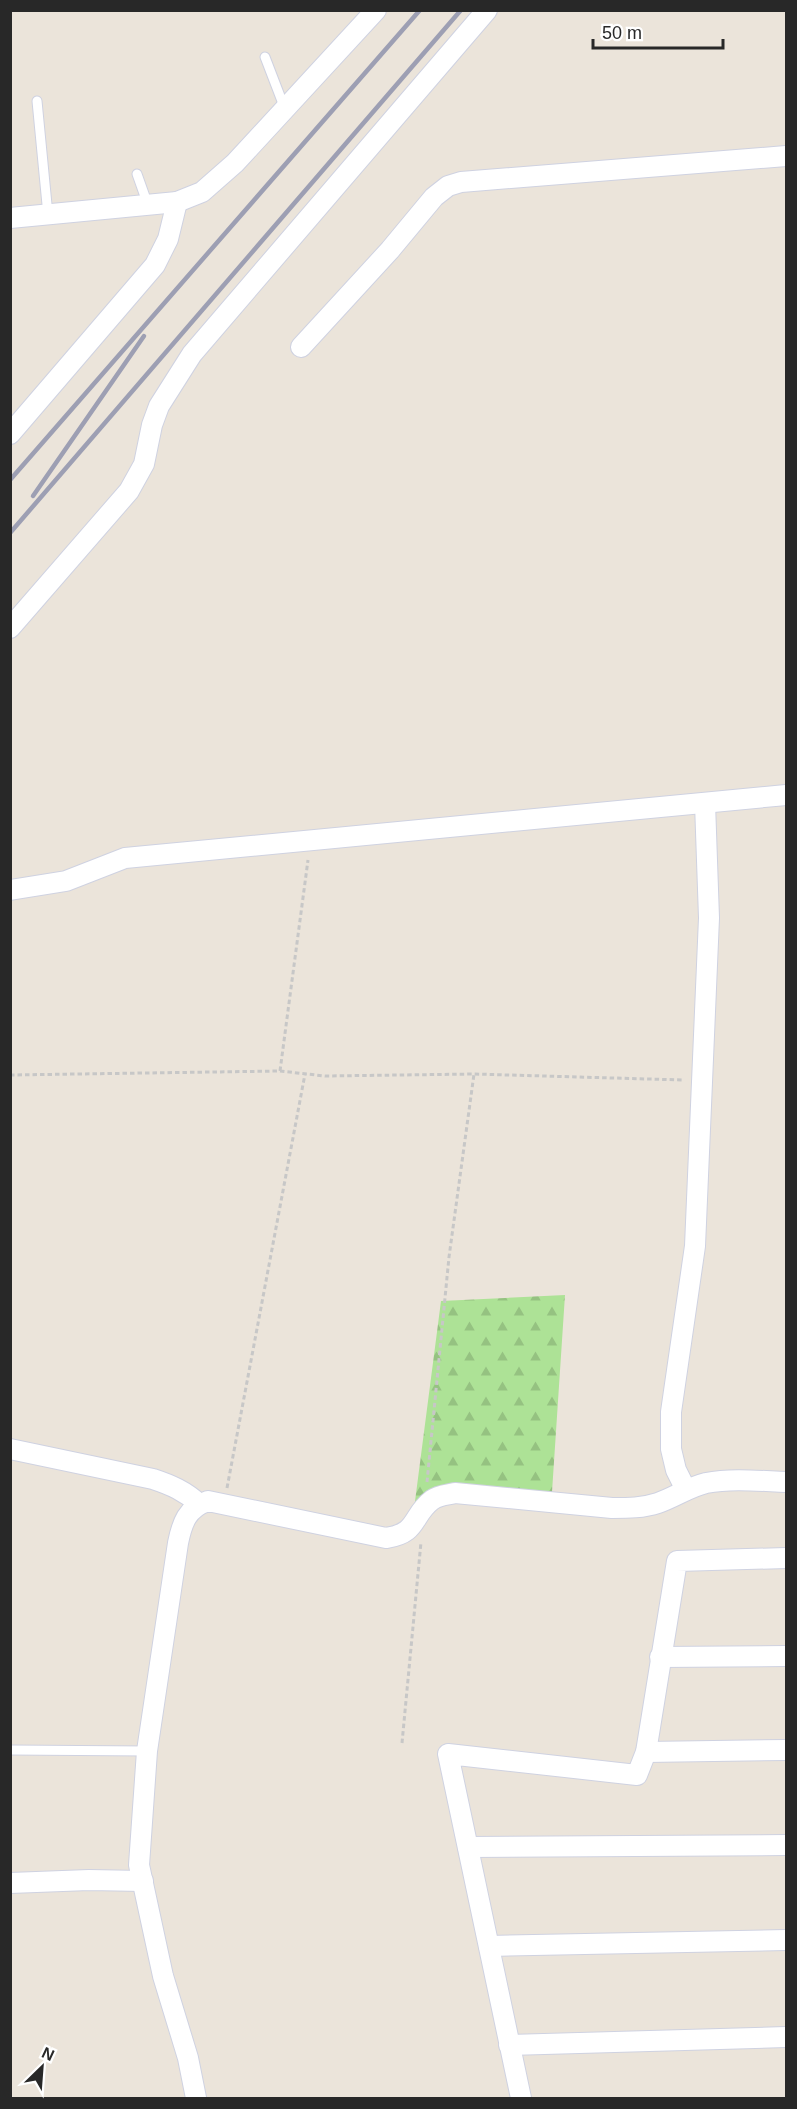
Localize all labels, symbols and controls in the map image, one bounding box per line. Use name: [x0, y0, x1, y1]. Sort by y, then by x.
scale bar: [593, 12, 724, 50]
text: 50 m: [602, 23, 642, 43]
north arrow: [12, 2037, 72, 2097]
text: N: [39, 2044, 57, 2064]

